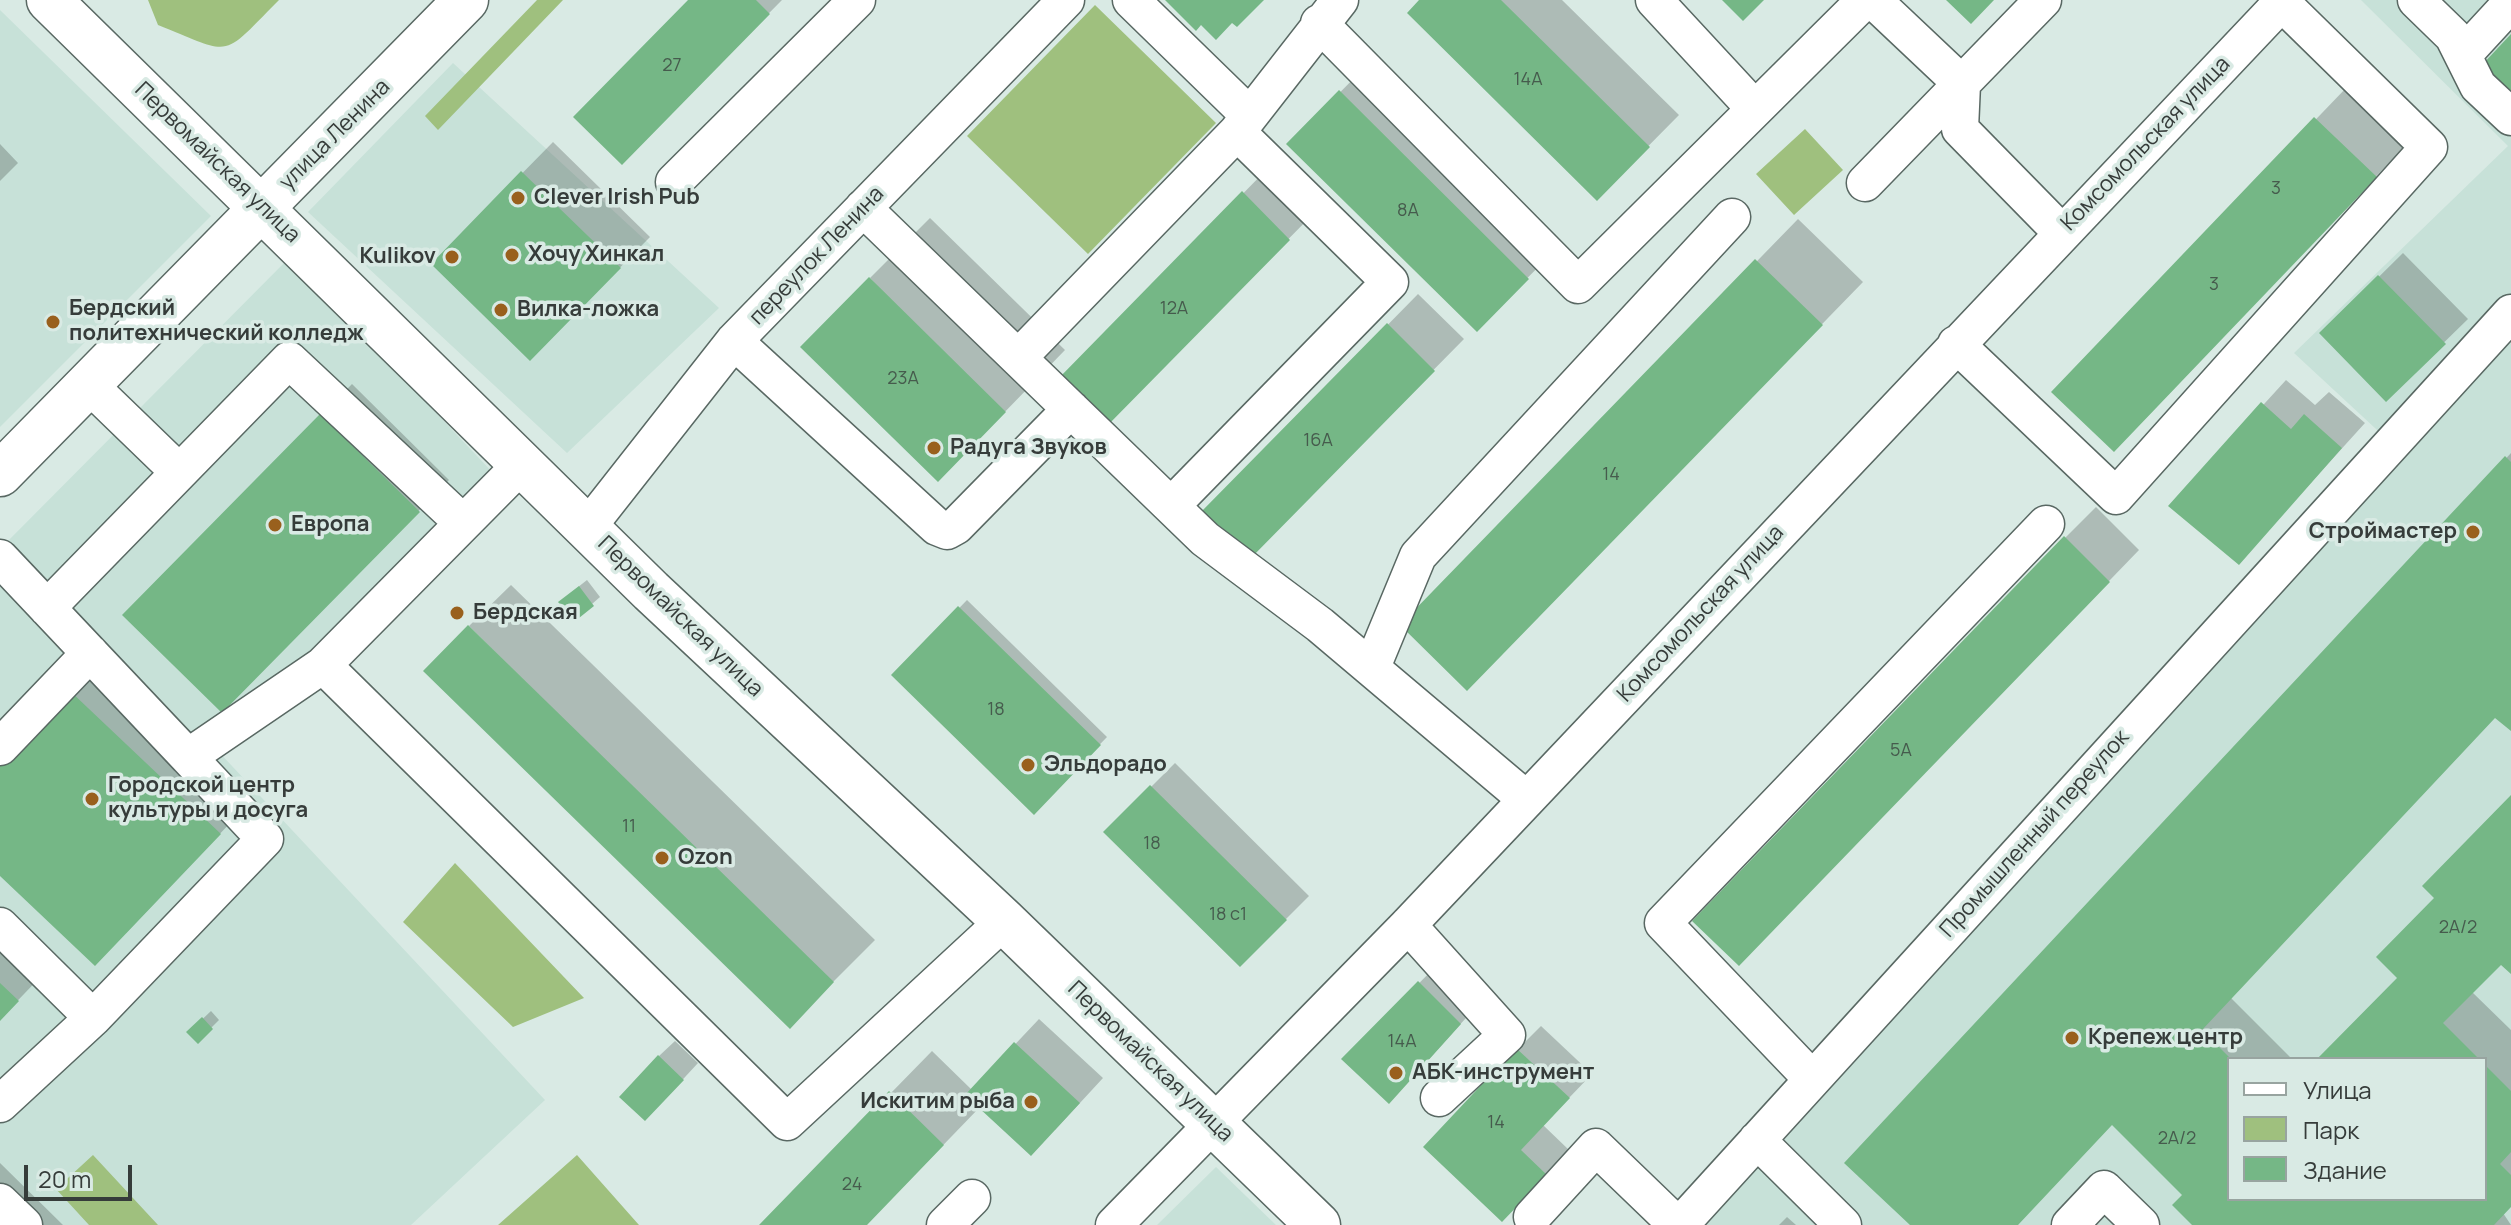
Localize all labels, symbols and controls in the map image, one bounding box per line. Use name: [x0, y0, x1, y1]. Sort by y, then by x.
street label: Комсомольская улица: [2056, 51, 2236, 237]
house number: 27: [662, 55, 682, 77]
house number: 14А: [1513, 69, 1543, 91]
street label: улица Ленина: [274, 74, 396, 196]
street label: Первомайская улица: [129, 77, 305, 249]
house number: 3: [2271, 178, 2281, 200]
street label: переулок Ленина: [744, 181, 890, 331]
place label: Clever Irish Pub: [534, 185, 700, 211]
marker: Clever Irish Pub: [509, 189, 527, 207]
house number: 8А: [1397, 200, 1419, 222]
place label: Хочу Хинкал: [528, 242, 664, 268]
place label: Kulikov: [359, 244, 436, 270]
marker: Хочу Хинкал: [503, 246, 521, 264]
marker: Kulikov: [443, 248, 461, 266]
house number: 3: [2209, 274, 2219, 296]
place label: Бердский политехнический колледж: [69, 296, 364, 348]
place label: Вилка-ложка: [517, 297, 659, 323]
house number: 12А: [1160, 298, 1188, 320]
marker: Вилка-ложка: [492, 301, 510, 319]
marker: Бердский политехнический колледж: [44, 313, 62, 331]
house number: 23А: [887, 368, 919, 390]
house number: 16А: [1303, 430, 1333, 452]
place label: Радуга Звуков: [950, 435, 1107, 461]
marker: Радуга Звуков: [925, 439, 943, 457]
house number: 14: [1602, 464, 1620, 486]
place label: Европа: [291, 512, 369, 538]
marker: Европа: [266, 516, 284, 534]
place label: Строймастер: [2309, 519, 2457, 545]
street label: Комсомольская улица: [1612, 520, 1790, 708]
marker: Строймастер: [2464, 523, 2482, 541]
street label: Первомайская улица: [592, 531, 768, 703]
place label: Бердская: [473, 600, 578, 626]
marker: Бердская: [448, 604, 466, 622]
house number: 18: [987, 699, 1005, 721]
street label: Промышленный переулок: [1935, 725, 2135, 943]
house number: 5А: [1890, 740, 1912, 762]
place label: Эльдорадо: [1044, 752, 1167, 778]
marker: Эльдорадо: [1019, 756, 1037, 774]
place label: Городской центр культуры и досуга: [108, 773, 308, 824]
marker: Городской центр культуры и досуга: [83, 790, 101, 808]
house number: 11: [622, 816, 636, 838]
house number: 18: [1143, 833, 1161, 855]
place label: Ozon: [678, 845, 733, 871]
marker: Ozon: [653, 849, 671, 867]
house number: 18 с1: [1209, 904, 1247, 926]
house number: 2А/2: [2439, 917, 2477, 939]
street label: Первомайская улица: [1062, 976, 1238, 1148]
place label: Крепеж центр: [2088, 1025, 2243, 1051]
marker: Крепеж центр: [2063, 1029, 2081, 1047]
house number: 14А: [1387, 1031, 1417, 1053]
legend: [2227, 1057, 2487, 1201]
place label: АБК-инструмент: [1412, 1060, 1595, 1086]
marker: АБК-инструмент: [1387, 1064, 1405, 1082]
text: Улица: [2303, 1073, 2372, 1106]
place label: Искитим рыба: [860, 1089, 1015, 1115]
marker: Искитим рыба: [1022, 1093, 1040, 1111]
house number: 14: [1487, 1112, 1505, 1134]
text: Парк: [2303, 1113, 2359, 1146]
house number: 2А/2: [2158, 1128, 2196, 1150]
scale bar: [28, 1149, 136, 1199]
text: Здание: [2303, 1153, 2387, 1186]
text: 20 m: [38, 1162, 91, 1195]
house number: 24: [842, 1174, 862, 1196]

